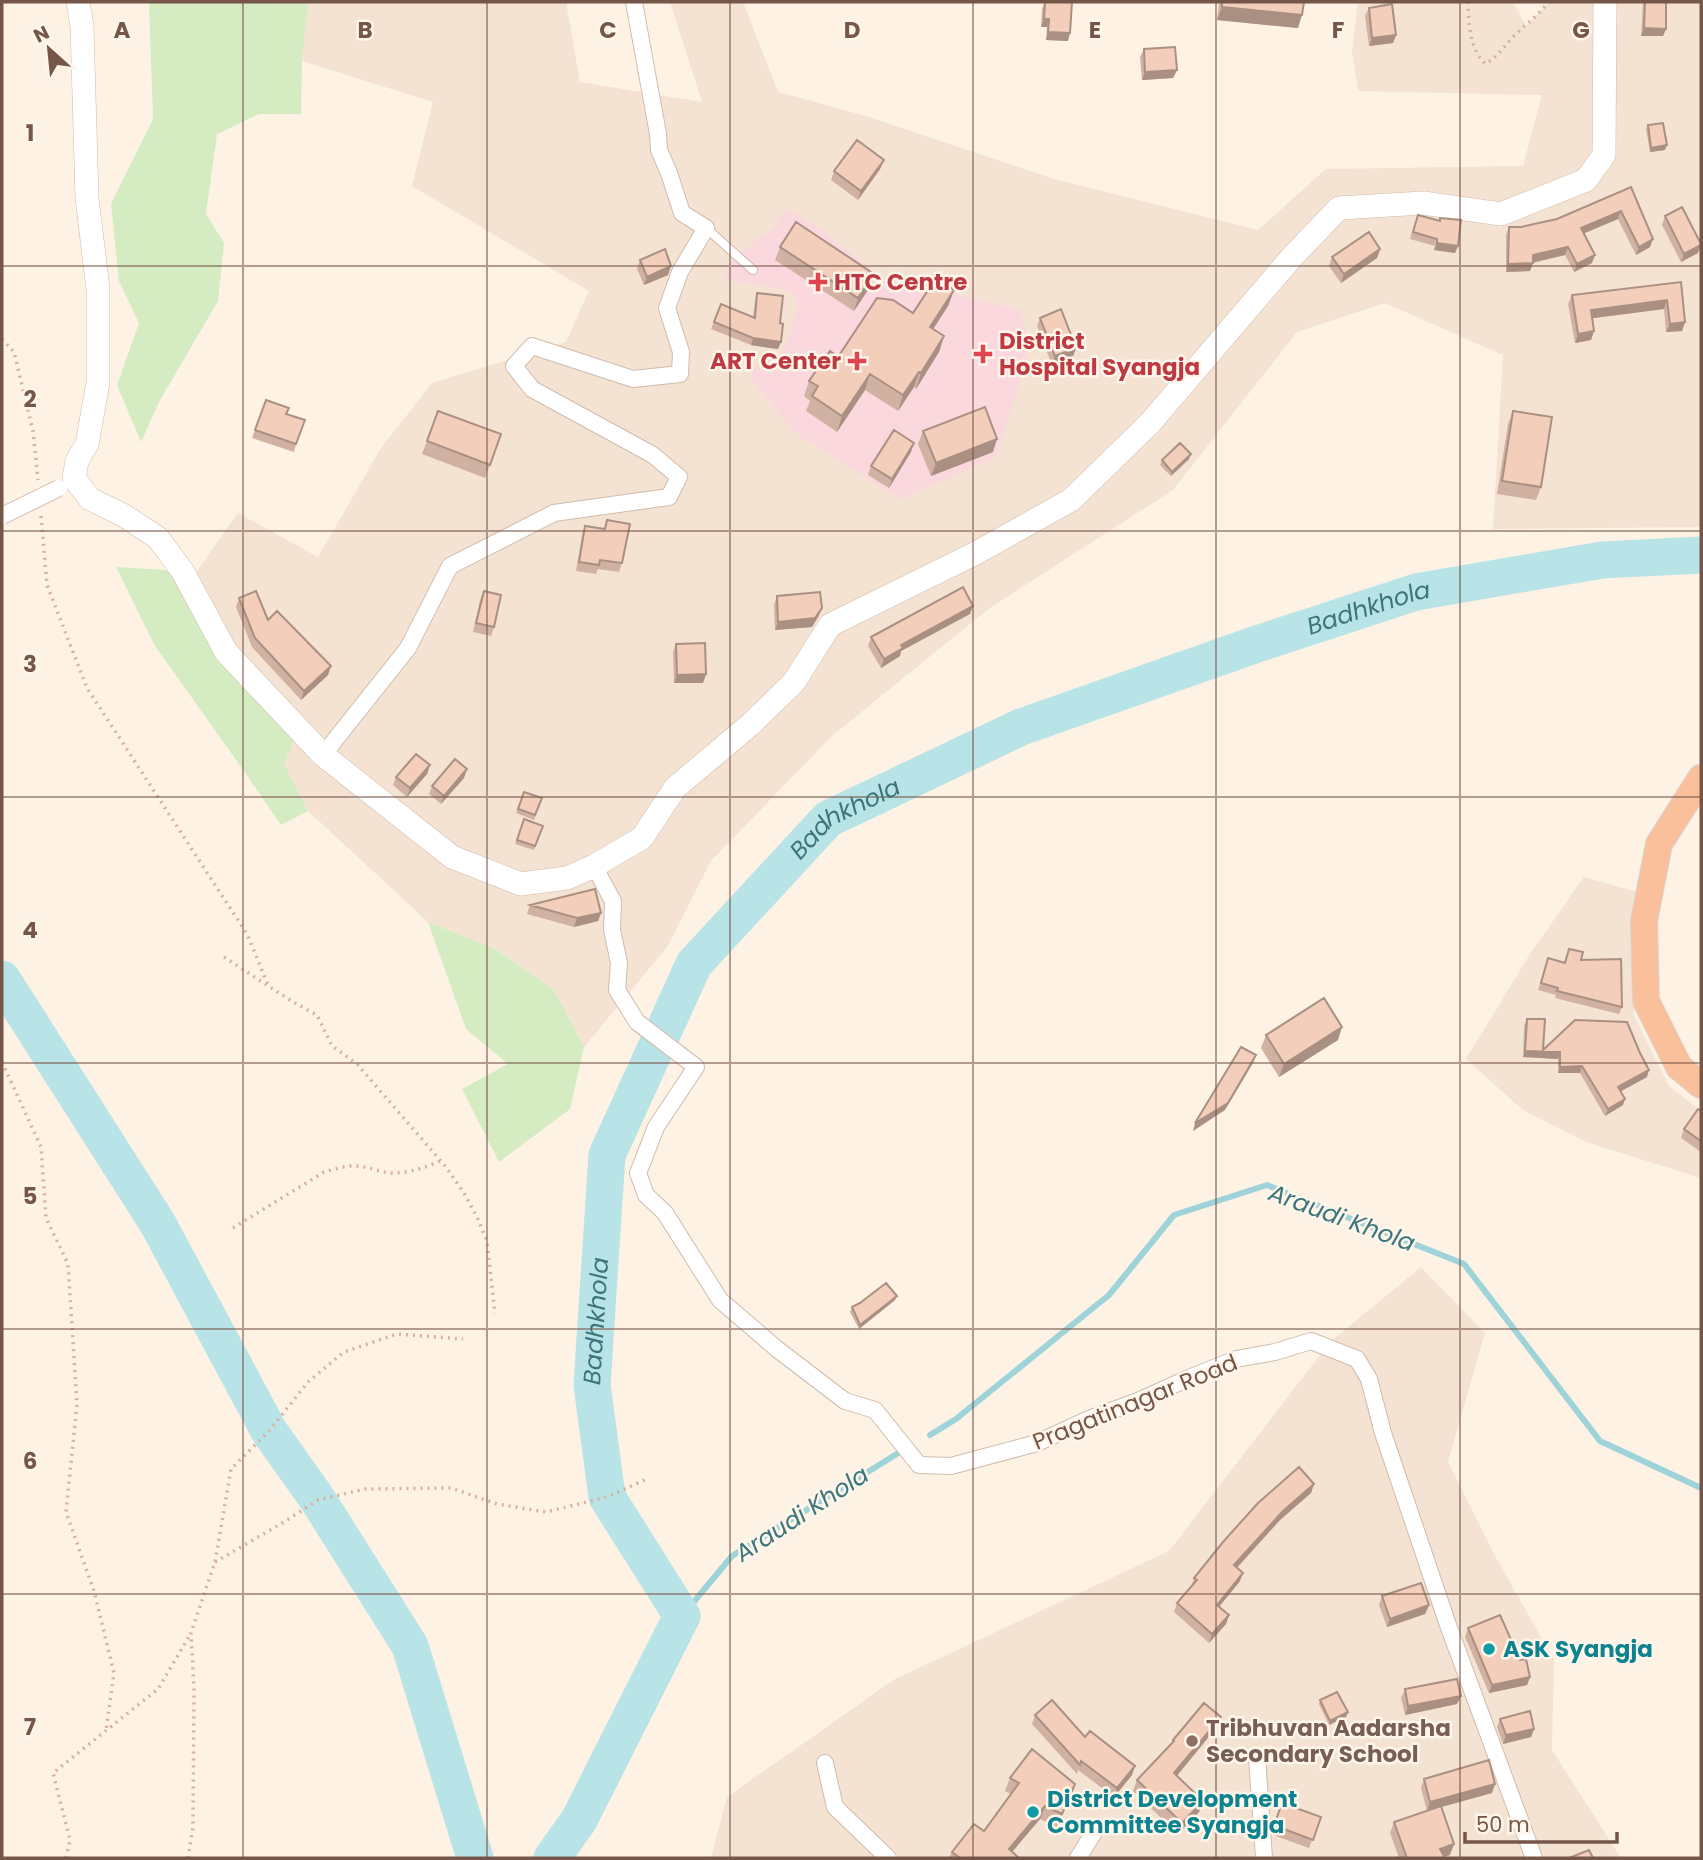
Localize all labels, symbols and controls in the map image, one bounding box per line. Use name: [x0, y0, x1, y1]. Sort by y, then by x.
north arrow: [14, 14, 84, 84]
text: A: [114, 14, 131, 46]
text: B: [357, 14, 373, 46]
text: C: [599, 14, 617, 46]
text: D: [844, 14, 860, 46]
text: E: [1089, 14, 1101, 46]
text: F: [1332, 14, 1344, 46]
text: G: [1572, 14, 1590, 46]
text: N: [29, 19, 54, 50]
text: 1: [26, 117, 34, 149]
place label: HTC Centre: [834, 266, 967, 298]
marker: HTC Centre: [808, 272, 828, 292]
place label: District Hospital Syangja: [999, 325, 1200, 383]
marker: District Hospital Syangja: [973, 344, 993, 364]
place label: ART Center: [710, 345, 841, 377]
marker: ART Center: [847, 351, 867, 371]
text: 2: [23, 383, 37, 415]
water label: Badhkhola: [1303, 573, 1433, 643]
text: 3: [23, 648, 37, 680]
water label: Badhkhola: [782, 770, 906, 866]
text: 4: [22, 914, 38, 946]
water label: Araudi Khola: [1264, 1175, 1420, 1259]
text: 5: [23, 1180, 37, 1212]
water label: Badhkhola: [575, 1256, 616, 1386]
street label: Pragatinagar Road: [1028, 1346, 1242, 1458]
text: 6: [23, 1445, 37, 1477]
water label: Araudi Khola: [728, 1458, 875, 1570]
place label: ASK Syangja: [1503, 1633, 1653, 1665]
marker: ASK Syangja: [1481, 1641, 1497, 1657]
text: 7: [24, 1711, 36, 1743]
place label: Tribhuvan Aadarsha Secondary School: [1206, 1712, 1451, 1770]
marker: Tribhuvan Aadarsha Secondary School: [1184, 1733, 1200, 1749]
place label: District Development Committee Syangja: [1047, 1783, 1297, 1841]
scale bar: [1465, 1800, 1617, 1844]
marker: District Development Committee Syangja: [1025, 1804, 1041, 1820]
text: 50 m: [1476, 1810, 1530, 1839]

